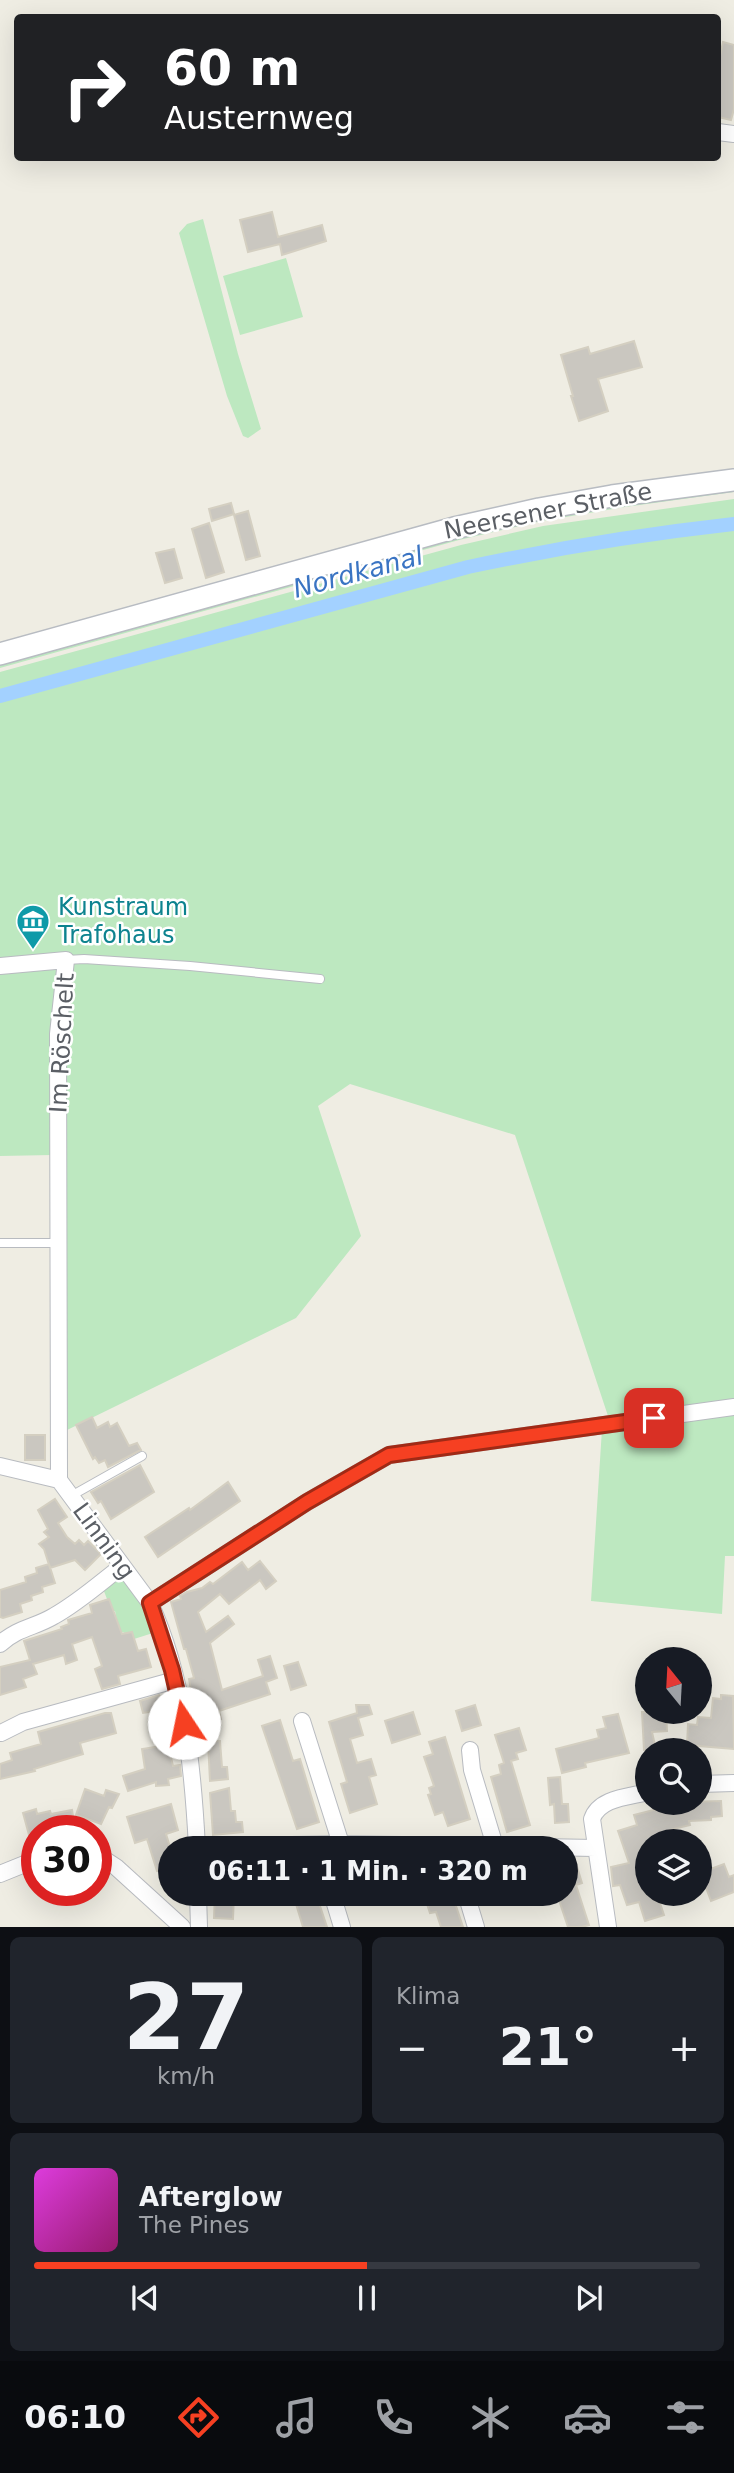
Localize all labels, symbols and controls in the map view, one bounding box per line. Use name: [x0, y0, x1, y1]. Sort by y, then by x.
text: 60 m: [164, 40, 300, 97]
icon: right: [49, 42, 140, 133]
text: Austernweg: [164, 99, 354, 137]
street label: Neersener Straße: [442, 477, 654, 545]
water label: Nordkanal: [290, 540, 427, 604]
place label: Kunstraum Trafohaus: [57, 893, 188, 949]
museum icon: Kunstraum Trafohaus: [14, 902, 52, 951]
street label: Im Röschelt: [44, 972, 80, 1114]
pin: [624, 1388, 684, 1448]
icon: arrive: [635, 1399, 673, 1437]
street label: Linning: [67, 1497, 141, 1585]
north arrow: [635, 1647, 712, 1724]
map controls: [635, 1647, 712, 1906]
position arrow: [147, 1686, 221, 1760]
button: search: [635, 1738, 712, 1815]
speed limit sign: 30: [21, 1815, 112, 1906]
button: layers: [635, 1829, 712, 1906]
text: 06:11 · 1 Min. · 320 m: [208, 1856, 528, 1886]
text: 27: [123, 1965, 249, 2070]
text: Klima: [396, 1983, 460, 2009]
text: 21°: [499, 2017, 597, 2077]
text: −: [396, 2026, 428, 2070]
text: +: [668, 2026, 700, 2070]
text: km/h: [157, 2063, 215, 2089]
text: Afterglow: [139, 2182, 283, 2212]
text: The Pines: [139, 2212, 250, 2238]
icon: previous: [126, 2279, 164, 2317]
icon: pause: [348, 2279, 386, 2317]
icon: next: [570, 2279, 608, 2317]
icon: directions: [174, 2393, 223, 2442]
icon: music: [272, 2393, 321, 2442]
icon: phone: [369, 2393, 418, 2442]
icon: climate: [466, 2393, 515, 2442]
icon: car: [563, 2393, 612, 2442]
icon: filters: [661, 2393, 710, 2442]
text: 06:10: [24, 2398, 126, 2436]

